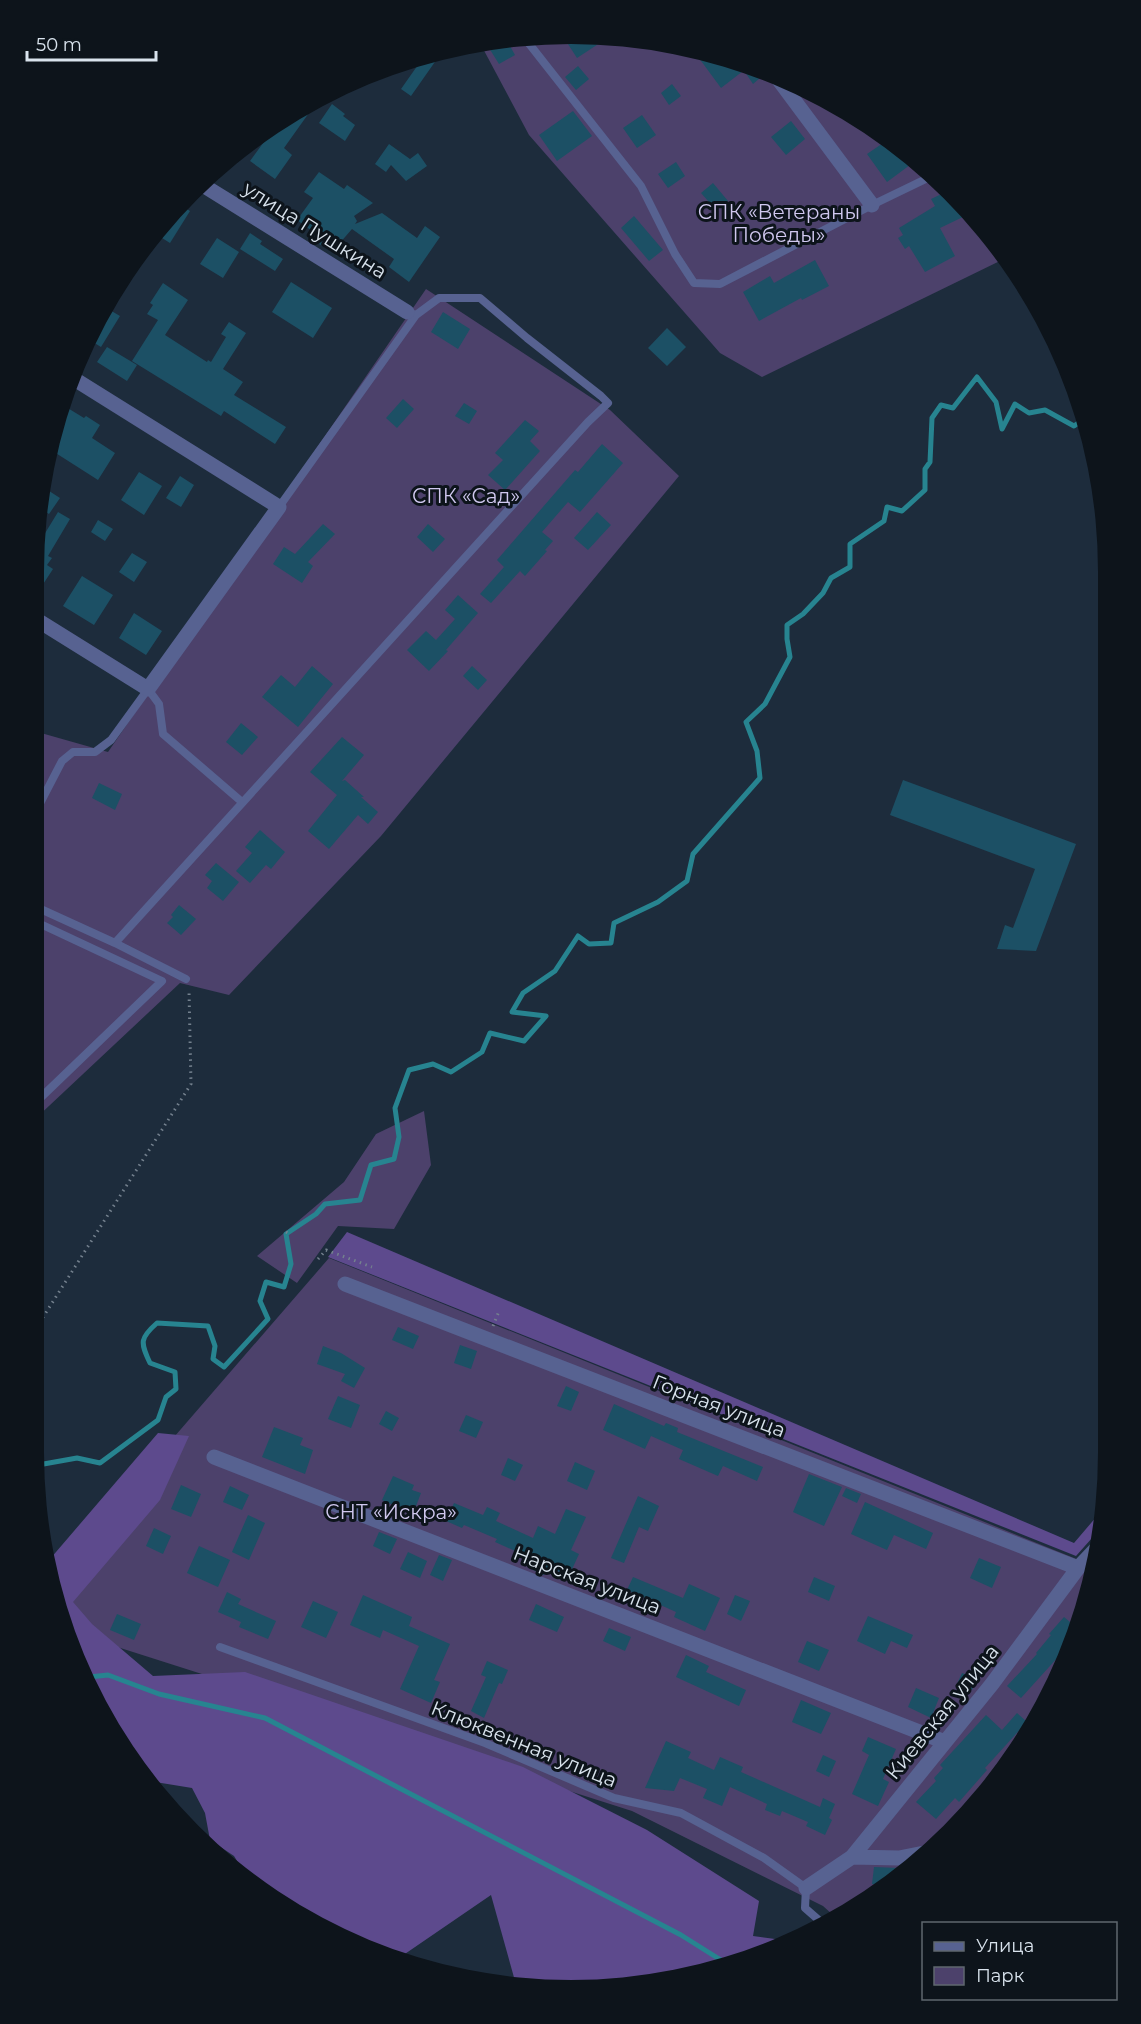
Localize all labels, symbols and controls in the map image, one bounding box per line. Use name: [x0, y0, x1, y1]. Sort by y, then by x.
scale bar: [27, 24, 156, 62]
text: 50 m: [36, 34, 82, 56]
street label: улица Пушкина: [238, 176, 391, 284]
park label: СПК «Ветераны Победы»: [698, 200, 860, 247]
park label: СПК «Сад»: [412, 484, 520, 508]
street label: Горная улица: [649, 1370, 789, 1442]
park label: СНТ «Искра»: [325, 1500, 457, 1524]
street label: Нарская улица: [510, 1541, 664, 1619]
street label: Киевская улица: [880, 1640, 1004, 1784]
street label: Клюквенная улица: [428, 1696, 620, 1792]
legend: [922, 1922, 1117, 2000]
text: Улица: [976, 1935, 1034, 1957]
text: Парк: [976, 1965, 1025, 1987]

